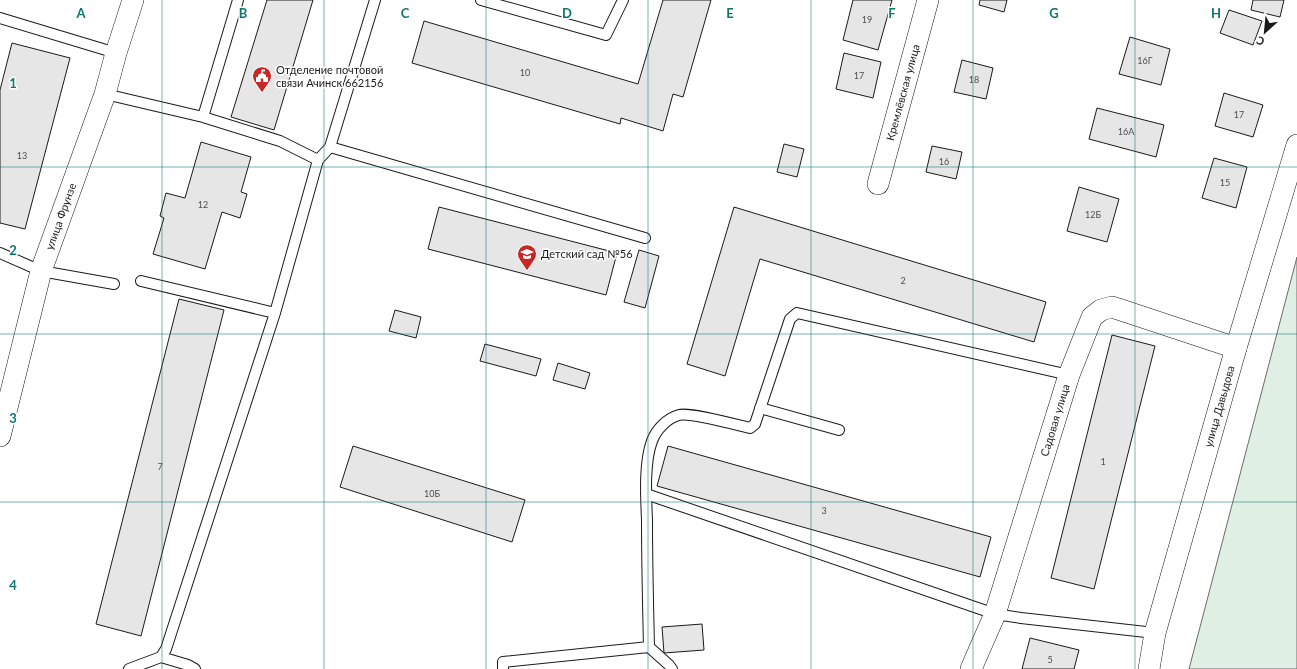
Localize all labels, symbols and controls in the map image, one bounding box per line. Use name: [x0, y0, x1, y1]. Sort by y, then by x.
text: A: [75, 5, 86, 21]
text: B: [239, 5, 248, 21]
text: C: [401, 5, 410, 21]
text: D: [562, 5, 572, 21]
text: E: [726, 5, 734, 21]
text: F: [888, 5, 896, 21]
text: G: [1049, 5, 1059, 21]
text: H: [1211, 5, 1221, 21]
north arrow: [1245, 12, 1285, 52]
house number: 19: [862, 14, 872, 25]
text: С: [1253, 34, 1266, 49]
street label: Кремлёвская улица: [883, 42, 922, 142]
house number: 16Г: [1137, 55, 1153, 66]
place label: Отделение почтовой связи Ачинск 662156: [276, 63, 383, 89]
public building icon: Отделение почтовой связи Ачинск 662156: [251, 65, 273, 93]
house number: 10: [520, 67, 530, 78]
house number: 17: [854, 70, 864, 81]
house number: 18: [969, 74, 979, 85]
text: 1: [9, 75, 17, 91]
house number: 17: [1234, 109, 1244, 120]
house number: 16А: [1118, 126, 1135, 137]
house number: 13: [17, 150, 27, 161]
house number: 16: [939, 156, 949, 167]
house number: 15: [1220, 177, 1230, 188]
street label: улица Фрунзе: [42, 181, 78, 251]
house number: 12: [198, 199, 208, 210]
house number: 12Б: [1085, 209, 1101, 220]
text: 2: [9, 242, 17, 258]
school or university icon: Детский сад №56: [516, 243, 538, 271]
place label: Детский сад №56: [541, 247, 633, 260]
house number: 2: [900, 275, 906, 286]
street label: улица Давыдова: [1201, 364, 1237, 449]
street label: Садовая улица: [1037, 382, 1072, 458]
text: 3: [9, 410, 17, 426]
house number: 1: [1100, 456, 1106, 467]
house number: 7: [157, 461, 163, 472]
house number: 10Б: [424, 488, 440, 499]
house number: 3: [821, 505, 827, 516]
text: 4: [9, 577, 17, 593]
house number: 5: [1047, 654, 1053, 665]

